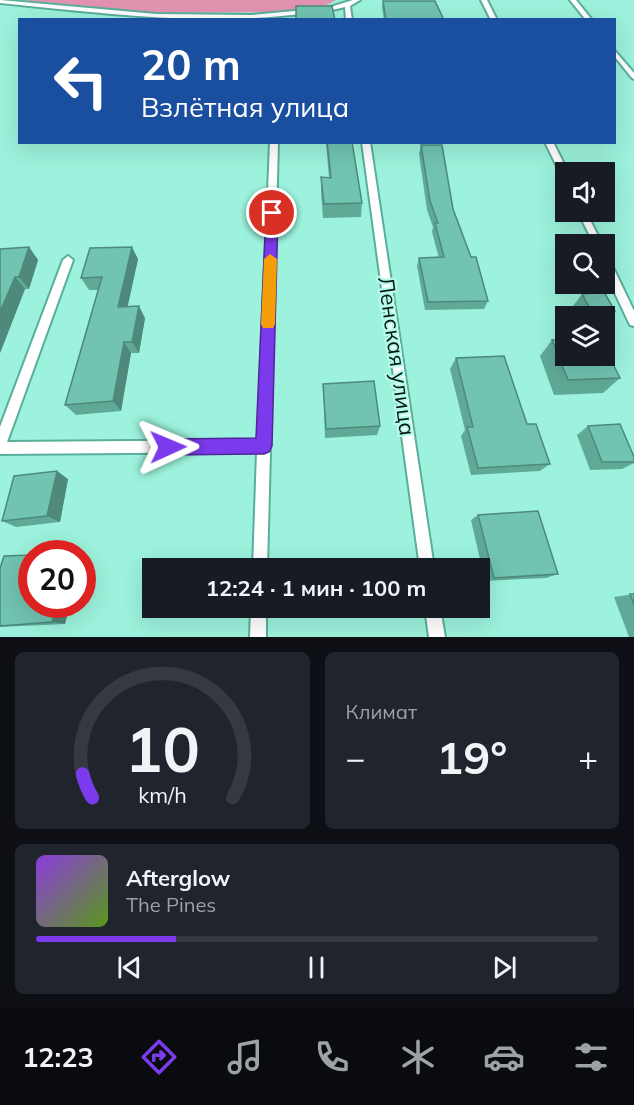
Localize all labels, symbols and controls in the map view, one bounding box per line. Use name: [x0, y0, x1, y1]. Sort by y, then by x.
text: 20 m: [141, 38, 241, 91]
icon: left: [42, 42, 120, 120]
text: Взлётная улица: [141, 90, 349, 124]
map controls: [555, 162, 615, 366]
button: sound: [555, 162, 615, 222]
pin: [246, 187, 297, 238]
icon: arrive: [255, 196, 288, 229]
button: search: [555, 234, 615, 294]
street label: Ленская улица: [372, 275, 422, 437]
button: layers: [555, 306, 615, 366]
position arrow: [136, 415, 200, 479]
speed limit sign: 20: [18, 540, 96, 618]
text: 12:24 · 1 мин · 100 m: [206, 574, 426, 602]
text: Климат: [346, 699, 417, 724]
text: 10: [125, 709, 200, 788]
text: 19°: [436, 729, 507, 785]
text: −: [346, 737, 365, 778]
text: +: [578, 737, 598, 778]
text: km/h: [138, 781, 186, 808]
text: Afterglow: [126, 864, 230, 892]
text: The Pines: [126, 892, 216, 917]
icon: previous: [113, 951, 146, 984]
icon: pause: [300, 951, 333, 984]
icon: next: [488, 951, 521, 984]
icon: directions: [138, 1036, 180, 1078]
icon: music: [224, 1036, 266, 1078]
icon: phone: [311, 1036, 353, 1078]
icon: climate: [397, 1036, 439, 1078]
icon: car: [483, 1036, 525, 1078]
icon: filters: [570, 1036, 612, 1078]
text: 12:23: [22, 1040, 94, 1074]

